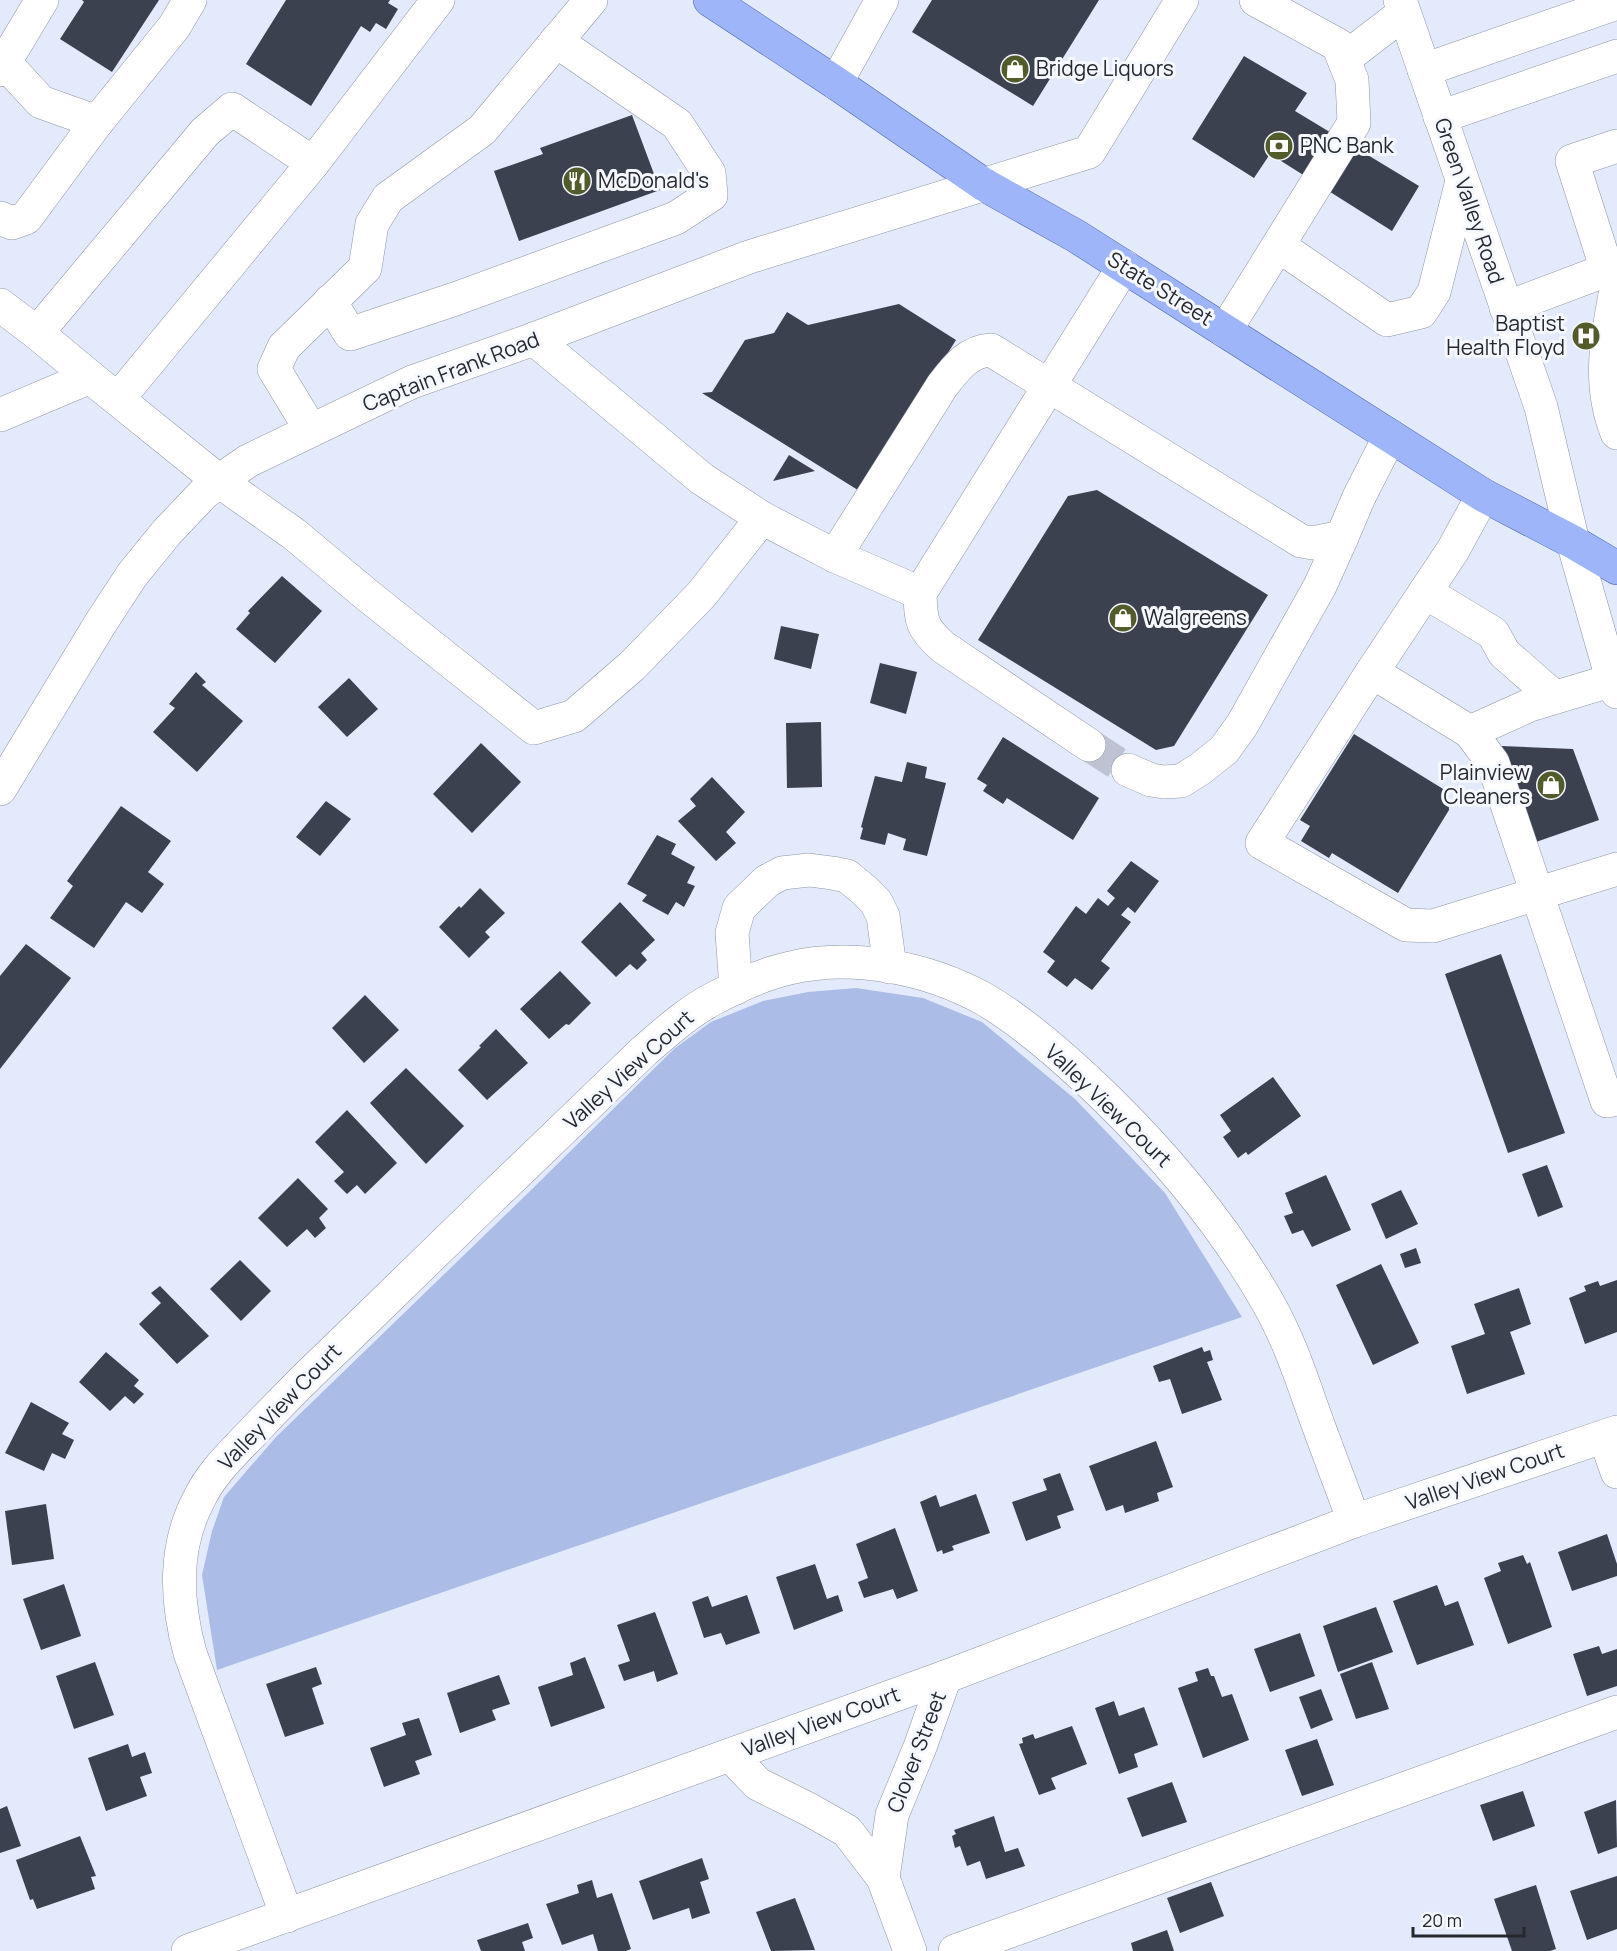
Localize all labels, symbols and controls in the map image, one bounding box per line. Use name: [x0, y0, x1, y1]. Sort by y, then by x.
shop icon: Bridge Liquors: [999, 53, 1031, 85]
place label: Bridge Liquors: [1036, 54, 1174, 82]
street label: Green Valley Road: [1428, 114, 1511, 287]
bank icon: PNC Bank: [1263, 130, 1295, 162]
place label: PNC Bank: [1300, 131, 1394, 159]
restaurant icon: McDonald's: [561, 165, 593, 197]
place label: McDonald's: [598, 166, 709, 194]
street label: State Street: [1103, 245, 1218, 332]
place label: Baptist Health Floyd: [1446, 309, 1565, 361]
hospital icon: Baptist Health Floyd: [1570, 320, 1602, 352]
street label: Captain Frank Road: [358, 324, 543, 418]
shop icon: Walgreens: [1107, 602, 1139, 634]
place label: Walgreens: [1144, 603, 1247, 631]
place label: Plainview Cleaners: [1440, 758, 1530, 810]
shop icon: Plainview Cleaners: [1535, 769, 1567, 801]
street label: Valley View Court: [557, 1003, 699, 1135]
street label: Valley View Court: [1039, 1038, 1178, 1173]
street label: Valley View Court: [212, 1337, 347, 1476]
street label: Valley View Court: [1402, 1436, 1568, 1516]
street label: Valley View Court: [738, 1680, 903, 1763]
street label: Clover Street: [880, 1687, 952, 1816]
scale bar: [1413, 1900, 1524, 1938]
text: 20 m: [1422, 1908, 1462, 1932]

